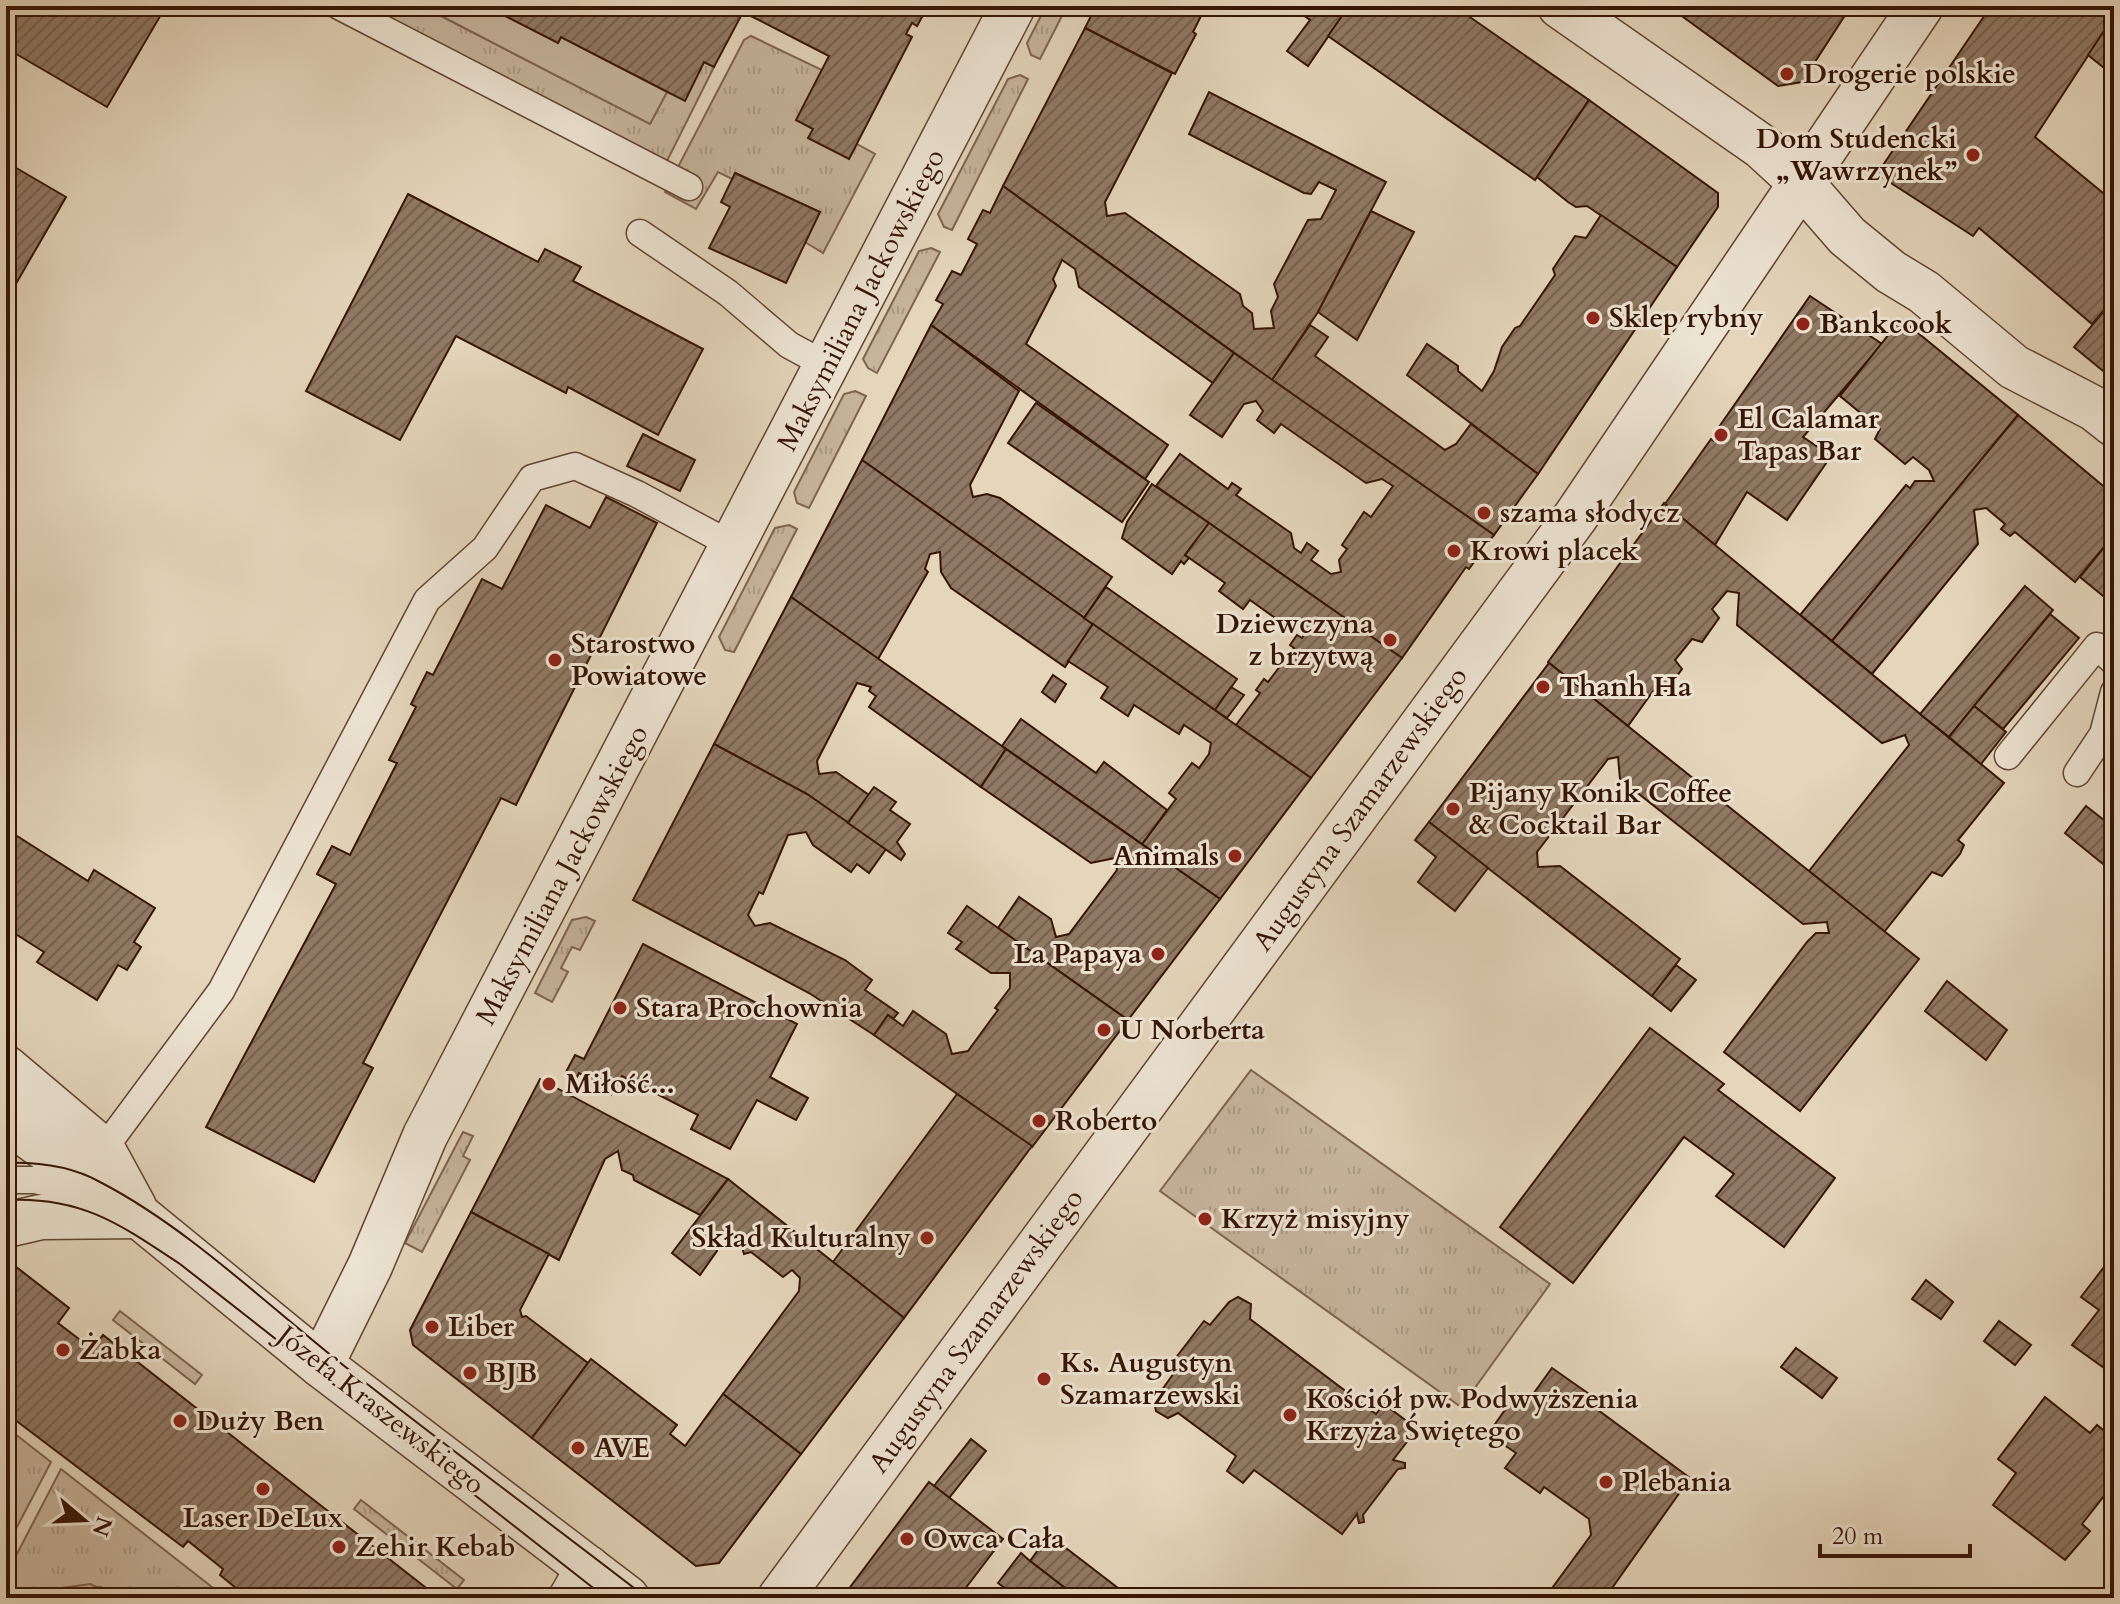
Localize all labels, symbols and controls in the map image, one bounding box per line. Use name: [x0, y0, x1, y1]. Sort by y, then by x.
place label: Drogerie polskie: [1803, 55, 2016, 93]
marker: Drogerie polskie: [1778, 65, 1796, 83]
place label: Dom Studencki „Wawrzynek”: [1756, 120, 1957, 190]
street label: Maksymiliana Jackowskiego: [768, 142, 954, 458]
marker: Dom Studencki „Wawrzynek”: [1964, 146, 1982, 164]
place label: Sklep rybny: [1609, 299, 1763, 337]
place label: Bankcook: [1819, 305, 1953, 343]
marker: Sklep rybny: [1584, 309, 1602, 327]
marker: Bankcook: [1794, 315, 1812, 333]
place label: El Calamar Tapas Bar: [1737, 400, 1880, 470]
marker: El Calamar Tapas Bar: [1712, 426, 1730, 444]
place label: szama słodycz: [1500, 494, 1680, 532]
marker: szama słodycz: [1475, 504, 1493, 522]
place label: Krowi placek: [1470, 532, 1639, 570]
marker: Krowi placek: [1445, 542, 1463, 560]
place label: Dziewczyna z brzytwą: [1216, 605, 1374, 675]
place label: Starostwo Powiatowe: [571, 625, 707, 695]
marker: Dziewczyna z brzytwą: [1381, 631, 1399, 649]
marker: Starostwo Powiatowe: [546, 651, 564, 669]
street label: Augustyna Szamarzewskiego: [1244, 659, 1476, 959]
place label: Thanh Ha: [1559, 668, 1692, 706]
marker: Thanh Ha: [1534, 678, 1552, 696]
street label: Maksymiliana Jackowskiego: [467, 718, 657, 1032]
place label: Pijany Konik Coffee & Cocktail Bar: [1469, 774, 1732, 844]
marker: Pijany Konik Coffee & Cocktail Bar: [1444, 800, 1462, 818]
place label: Animals: [1113, 837, 1219, 875]
marker: Animals: [1226, 847, 1244, 865]
place label: La Papaya: [1014, 935, 1142, 973]
marker: La Papaya: [1149, 945, 1167, 963]
place label: Stara Prochownia: [636, 989, 863, 1027]
marker: Stara Prochownia: [611, 999, 629, 1017]
place label: U Norberta: [1120, 1011, 1265, 1049]
marker: U Norberta: [1095, 1021, 1113, 1039]
place label: Miłość...: [565, 1065, 675, 1103]
marker: Miłość...: [540, 1075, 558, 1093]
place label: Roberto: [1055, 1102, 1157, 1140]
marker: Roberto: [1030, 1112, 1048, 1130]
street label: Augustyna Szamarzewskiego: [860, 1181, 1092, 1481]
place label: Krzyż misyjny: [1221, 1200, 1410, 1238]
marker: Krzyż misyjny: [1196, 1210, 1214, 1228]
place label: Skład Kulturalny: [692, 1219, 911, 1257]
marker: Skład Kulturalny: [918, 1229, 936, 1247]
place label: Liber: [448, 1308, 515, 1346]
street label: Józefa Kraszewskiego: [266, 1314, 493, 1503]
marker: Liber: [423, 1318, 441, 1336]
place label: Żabka: [79, 1331, 161, 1369]
marker: Żabka: [54, 1341, 72, 1359]
place label: Ks. Augustyn Szamarzewski: [1060, 1344, 1241, 1414]
place label: BJB: [486, 1354, 537, 1392]
marker: BJB: [461, 1364, 479, 1382]
marker: Ks. Augustyn Szamarzewski: [1035, 1370, 1053, 1388]
place label: Kościół pw. Podwyższenia Krzyża Świętego: [1306, 1380, 1638, 1450]
place label: Duży Ben: [196, 1402, 324, 1440]
marker: Kościół pw. Podwyższenia Krzyża Świętego: [1281, 1406, 1299, 1424]
marker: Duży Ben: [171, 1412, 189, 1430]
place label: AVE: [594, 1429, 650, 1467]
marker: AVE: [569, 1439, 587, 1457]
place label: Plebania: [1622, 1463, 1732, 1501]
marker: Plebania: [1597, 1473, 1615, 1491]
north arrow: [44, 1480, 124, 1560]
marker: Laser DeLux: [254, 1480, 272, 1498]
place label: Laser DeLux: [183, 1499, 343, 1537]
scale bar: [1820, 1508, 1970, 1558]
text: N: [85, 1512, 119, 1540]
place label: Owca Cała: [923, 1520, 1065, 1558]
text: 20 m: [1832, 1520, 1884, 1553]
place label: Zehir Kebab: [355, 1528, 516, 1566]
marker: Owca Cała: [898, 1530, 916, 1548]
marker: Zehir Kebab: [330, 1538, 348, 1556]

